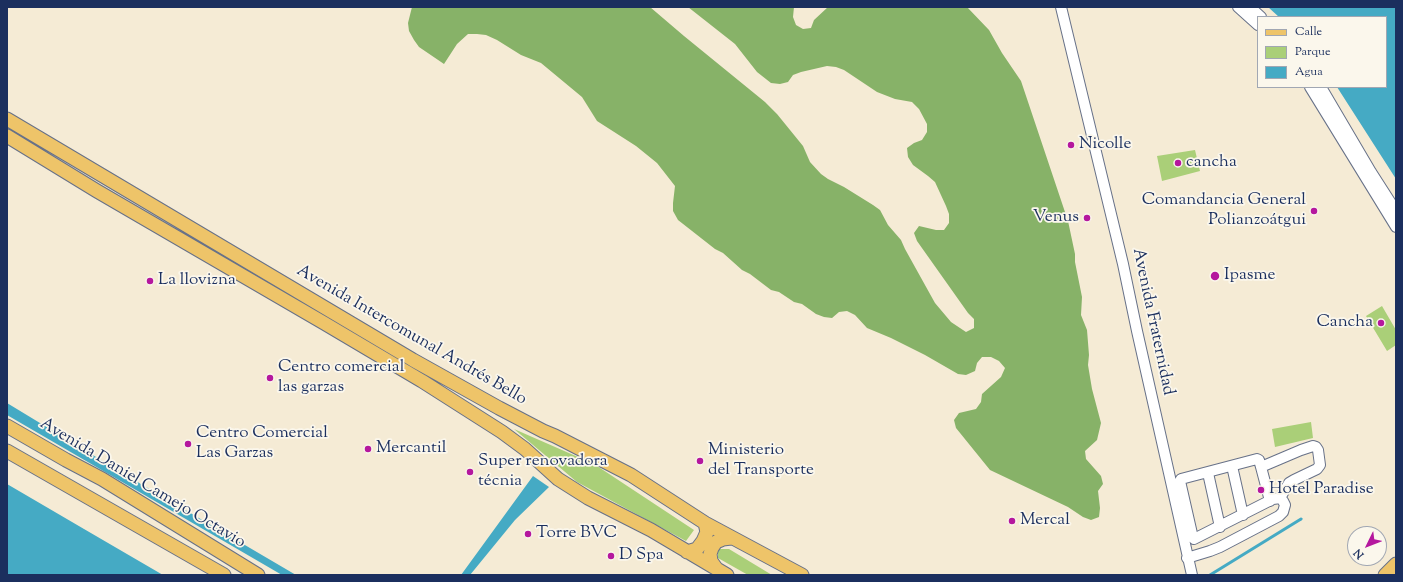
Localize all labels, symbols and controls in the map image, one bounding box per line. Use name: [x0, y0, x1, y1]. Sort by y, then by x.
legend: [1257, 16, 1387, 88]
text: Calle: [1295, 23, 1322, 41]
text: Parque: [1295, 43, 1331, 61]
text: Agua: [1295, 63, 1323, 81]
place label: Nicolle: [1079, 135, 1131, 155]
marker: Nicolle: [1066, 140, 1076, 150]
place label: cancha: [1186, 153, 1237, 173]
marker: cancha: [1173, 158, 1183, 168]
place label: Comandancia General Polianzoátgui: [1142, 191, 1306, 231]
marker: Comandancia General Polianzoátgui: [1309, 206, 1319, 216]
place label: Venus: [1033, 208, 1079, 228]
marker: Venus: [1082, 213, 1092, 223]
street label: Avenida Fraternidad: [1126, 247, 1178, 397]
street label: Avenida Intercomunal Andrés Bello: [292, 262, 530, 410]
place label: Ipasme: [1224, 266, 1275, 286]
marker: Ipasme: [1209, 270, 1221, 282]
place label: La llovizna: [158, 271, 236, 291]
marker: La llovizna: [145, 276, 155, 286]
place label: Cancha: [1316, 313, 1373, 333]
marker: Cancha: [1376, 318, 1386, 328]
place label: Centro comercial las garzas: [278, 358, 404, 398]
marker: Centro comercial las garzas: [265, 373, 275, 383]
street label: Avenida Daniel Camejo Octavio: [35, 414, 249, 554]
place label: Centro Comercial Las Garzas: [196, 424, 328, 464]
marker: Centro Comercial Las Garzas: [183, 439, 193, 449]
place label: Mercantil: [376, 439, 446, 459]
place label: Ministerio del Transporte: [708, 441, 814, 481]
marker: Mercantil: [363, 444, 373, 454]
place label: Super renovadora técnia: [478, 452, 608, 492]
marker: Ministerio del Transporte: [695, 456, 705, 466]
marker: Super renovadora técnia: [465, 467, 475, 477]
place label: Hotel Paradise: [1269, 480, 1374, 500]
marker: Hotel Paradise: [1256, 485, 1266, 495]
place label: Mercal: [1020, 511, 1070, 531]
marker: Mercal: [1007, 516, 1017, 526]
place label: Torre BVC: [536, 524, 617, 544]
north arrow: [1347, 526, 1387, 566]
marker: Torre BVC: [523, 529, 533, 539]
text: N: [1350, 545, 1368, 562]
place label: D Spa: [619, 546, 663, 566]
marker: D Spa: [606, 551, 616, 561]

